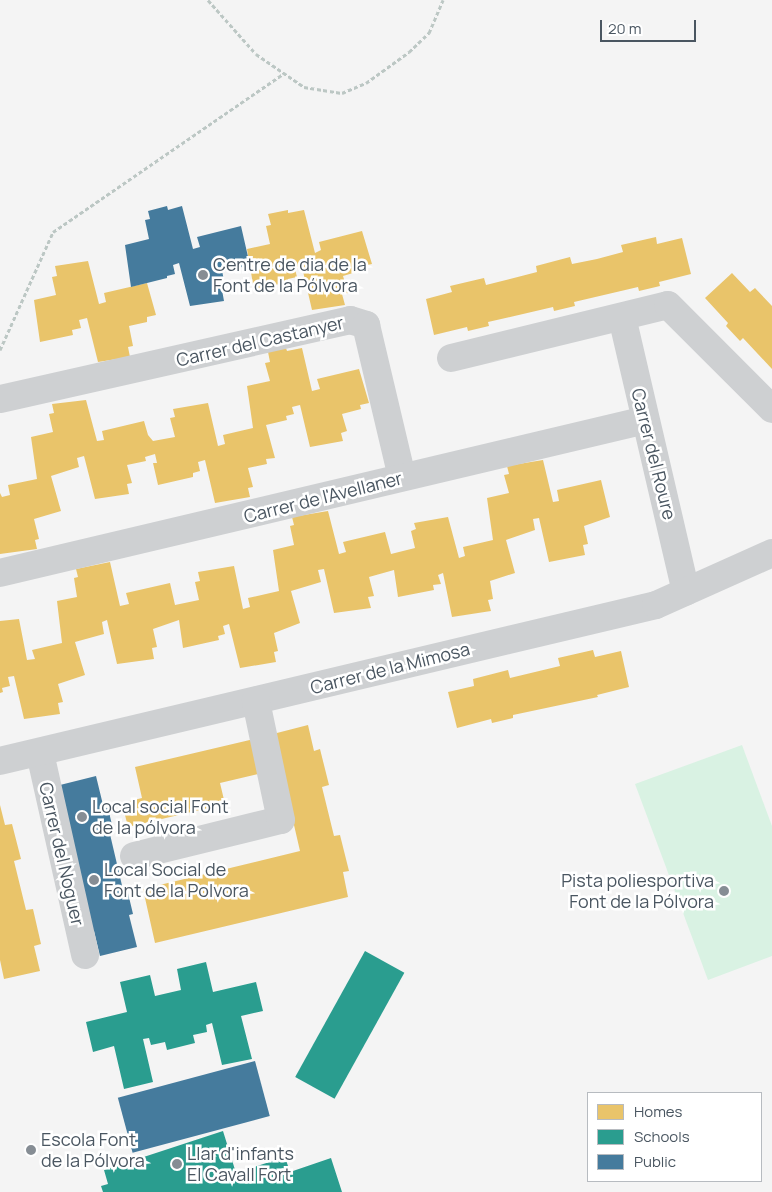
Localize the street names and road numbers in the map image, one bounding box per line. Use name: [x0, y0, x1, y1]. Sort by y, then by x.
street label: Carrer del Castanyer: [174, 311, 346, 371]
street label: Carrer del Roure: [627, 386, 681, 522]
street label: Carrer de l'Avellaner: [242, 467, 404, 527]
street label: Carrer de la Mimosa: [308, 638, 472, 698]
street label: Carrer del Noguer: [35, 780, 89, 928]

